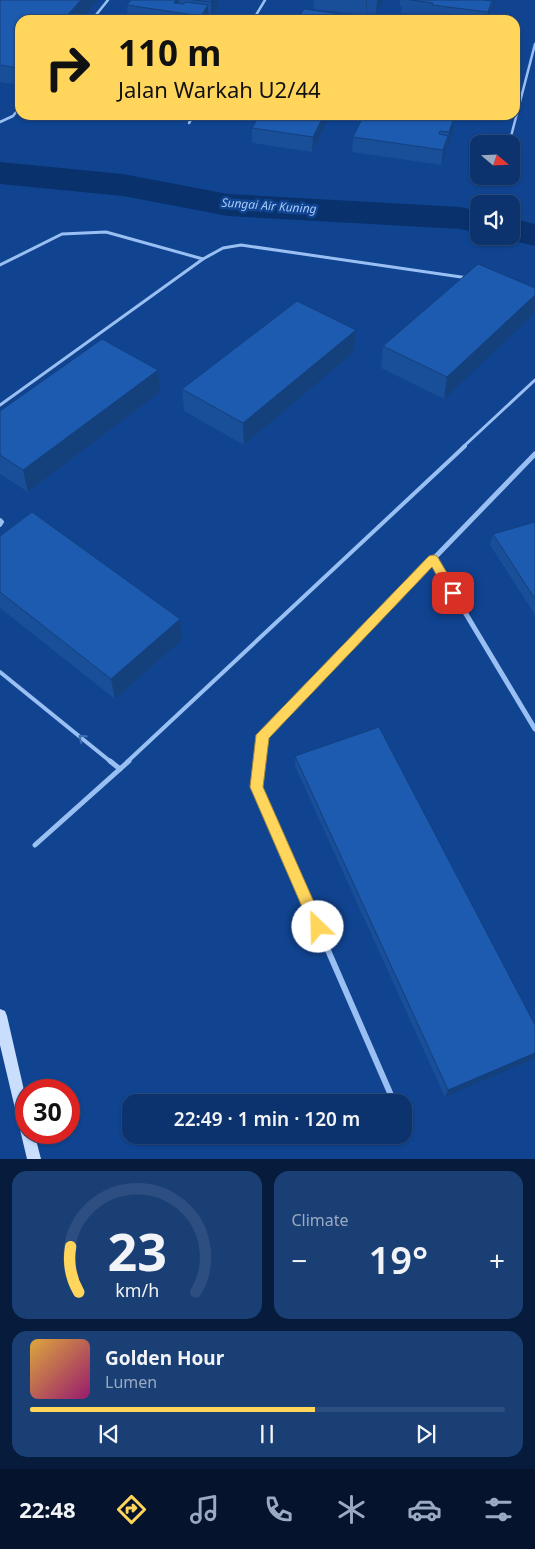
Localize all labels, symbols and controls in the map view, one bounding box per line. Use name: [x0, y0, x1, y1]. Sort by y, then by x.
text: 110 m: [118, 29, 221, 76]
icon: right: [35, 35, 100, 100]
text: Jalan Warkah U2/44: [118, 74, 321, 104]
north arrow: [470, 135, 520, 185]
map controls: [470, 135, 520, 245]
water label: Sungai Air Kuning: [221, 194, 317, 217]
button: sound: [470, 195, 520, 245]
pin: [432, 572, 474, 614]
icon: arrive: [439, 579, 467, 607]
one-way arrow: [79, 736, 88, 744]
position arrow: [291, 900, 343, 952]
speed limit sign: 30: [15, 1079, 80, 1144]
text: 22:49 · 1 min · 120 m: [174, 1106, 360, 1132]
text: Climate: [292, 1209, 349, 1231]
text: 23: [107, 1215, 167, 1286]
text: 19°: [368, 1233, 428, 1285]
text: −: [292, 1241, 308, 1279]
text: +: [489, 1241, 505, 1279]
text: km/h: [115, 1278, 159, 1302]
text: Golden Hour: [105, 1345, 224, 1371]
text: Lumen: [105, 1371, 157, 1393]
icon: previous: [95, 1420, 123, 1448]
icon: pause: [253, 1420, 281, 1448]
icon: next: [412, 1420, 440, 1448]
icon: directions: [114, 1492, 149, 1527]
icon: music: [187, 1492, 222, 1527]
icon: phone: [261, 1492, 296, 1527]
icon: climate: [334, 1492, 369, 1527]
icon: car: [407, 1492, 442, 1527]
icon: filters: [481, 1492, 516, 1527]
text: 22:48: [19, 1494, 76, 1524]

